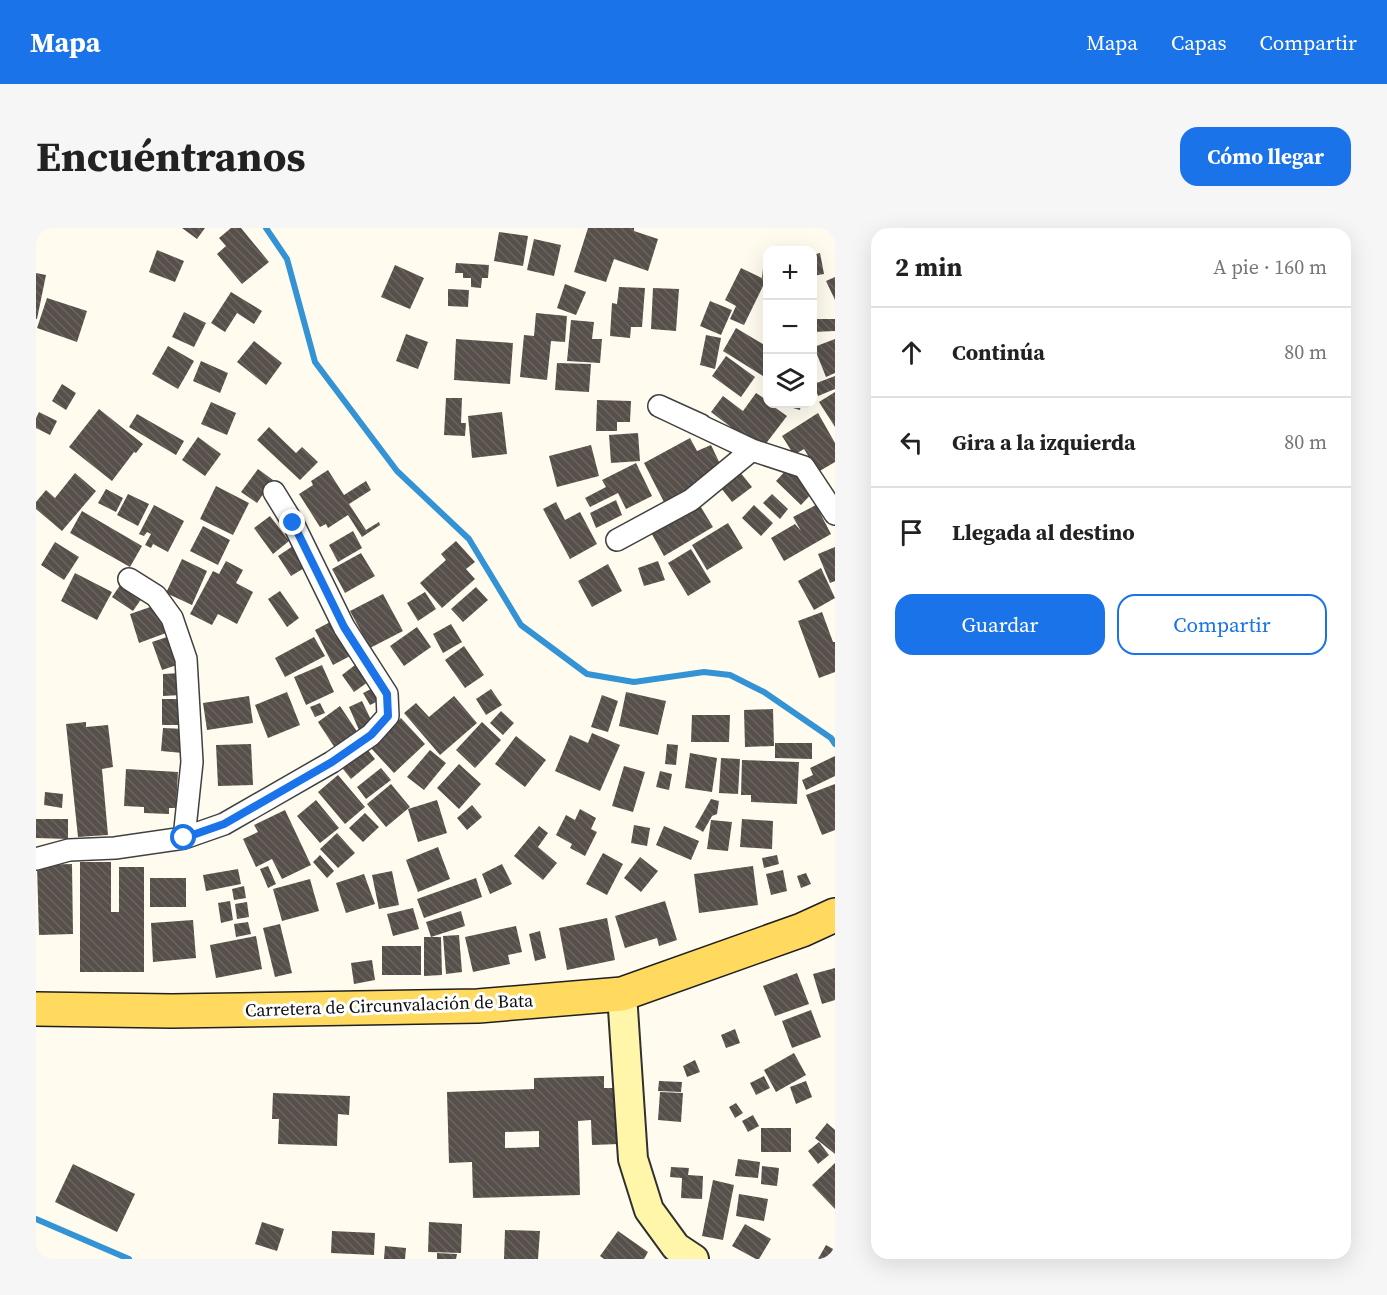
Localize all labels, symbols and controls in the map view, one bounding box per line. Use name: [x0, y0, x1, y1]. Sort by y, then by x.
text: Mapa: [30, 23, 101, 61]
text: Mapa: [1086, 28, 1138, 57]
text: Capas: [1171, 28, 1227, 57]
text: Compartir: [1260, 28, 1357, 57]
text: Encuéntranos: [36, 127, 306, 185]
button: Cómo llegar: [1180, 127, 1351, 186]
map controls: [763, 246, 817, 408]
button: +: [763, 246, 817, 300]
text: 2 min: [895, 249, 962, 285]
text: A pie · 160 m: [1213, 253, 1327, 281]
button: −: [763, 300, 817, 354]
icon: ahead: [895, 336, 928, 369]
text: Continúa: [952, 337, 1045, 367]
text: 80 m: [1284, 338, 1327, 366]
button: layers: [763, 354, 817, 408]
icon: left: [895, 426, 928, 459]
text: Gira a la izquierda: [952, 427, 1136, 457]
text: 80 m: [1284, 428, 1327, 456]
route end: [279, 509, 305, 535]
icon: arrive: [895, 516, 928, 549]
text: Llegada al destino: [952, 517, 1135, 547]
button: Guardar: [895, 594, 1105, 655]
button: Compartir: [1117, 594, 1327, 655]
route start: [170, 824, 196, 850]
street label: Carretera de Circunvalación de Bata: [244, 987, 534, 1023]

